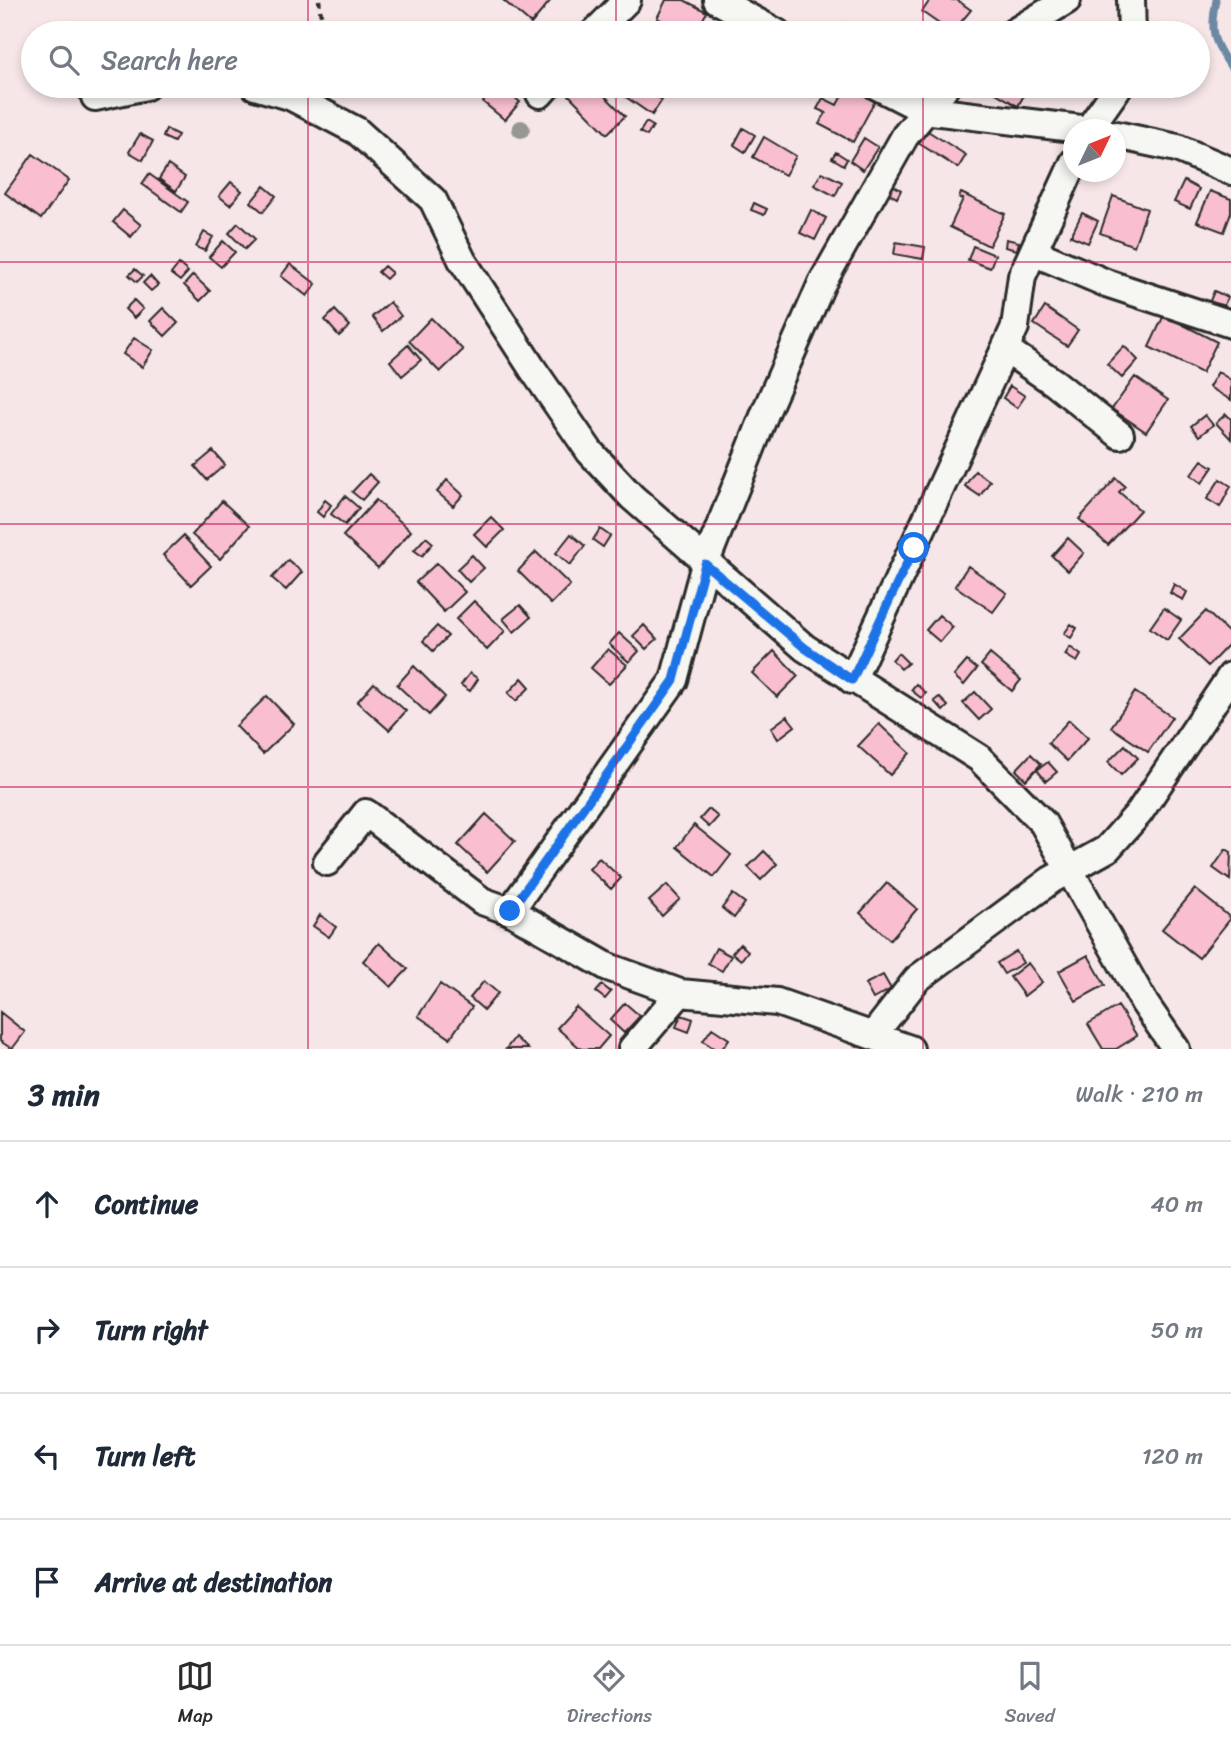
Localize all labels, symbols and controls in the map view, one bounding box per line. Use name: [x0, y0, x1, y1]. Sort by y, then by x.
search box: [21, 21, 1210, 98]
text: Search here: [101, 37, 238, 83]
icon: search: [45, 41, 83, 79]
north arrow: [1063, 119, 1126, 182]
route start: [898, 532, 929, 563]
route end: [494, 895, 525, 926]
text: 3 min: [28, 1068, 100, 1122]
text: Walk · 210 m: [1076, 1074, 1203, 1115]
text: Continue: [95, 1181, 198, 1227]
text: 40 m: [1150, 1184, 1203, 1225]
icon: ahead: [28, 1185, 66, 1223]
text: Turn right: [95, 1307, 208, 1353]
text: 50 m: [1151, 1310, 1203, 1351]
icon: right: [28, 1311, 66, 1349]
text: Turn left: [95, 1433, 195, 1479]
text: 120 m: [1142, 1436, 1203, 1477]
icon: left: [28, 1437, 66, 1475]
text: Arrive at destination: [95, 1559, 332, 1605]
icon: arrive: [28, 1563, 66, 1601]
tab: Map: [176, 1657, 214, 1732]
tab: Directions: [567, 1657, 652, 1732]
tab: Saved: [1005, 1657, 1055, 1732]

